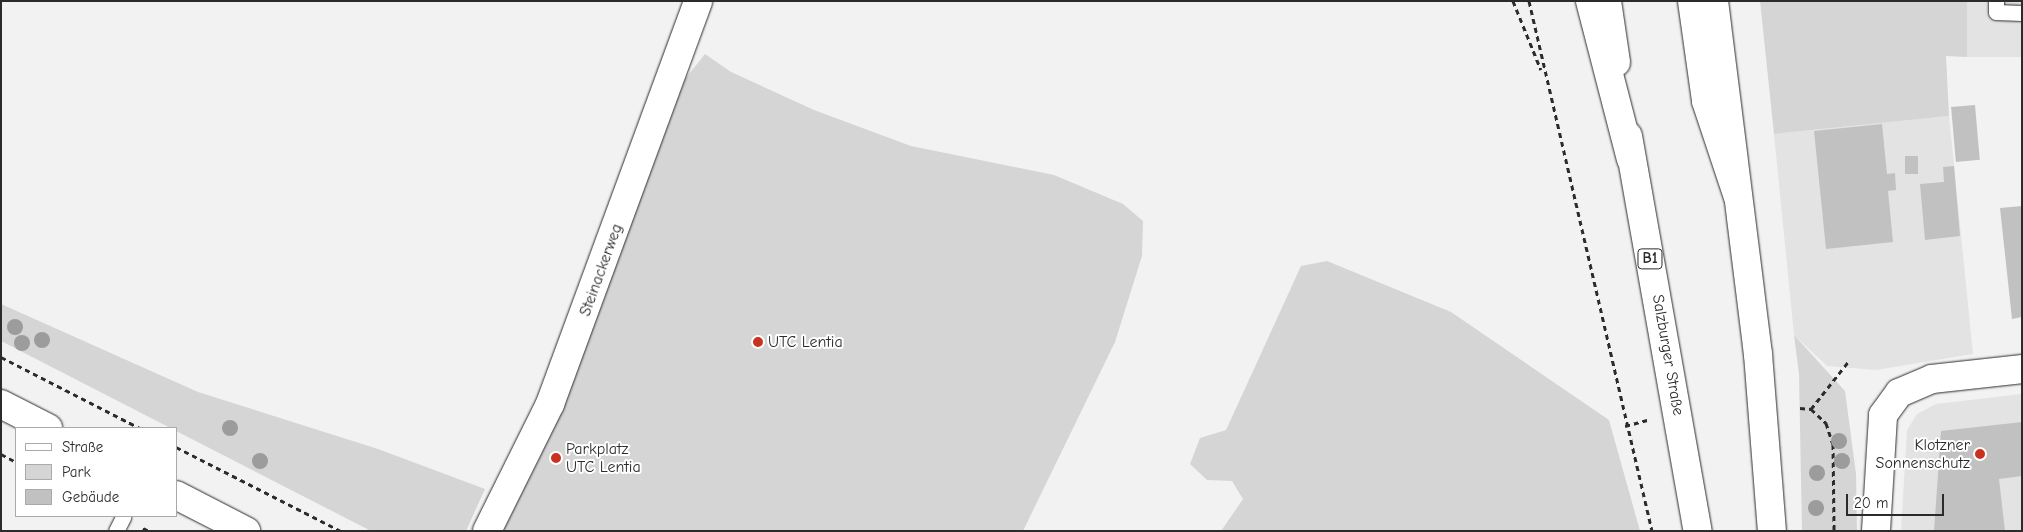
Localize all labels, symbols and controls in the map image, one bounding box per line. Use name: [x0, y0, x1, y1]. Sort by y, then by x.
street label: Steinackerweg: [575, 221, 627, 319]
road number: B1: [1636, 246, 1664, 272]
street label: Salzburger Straße: [1648, 293, 1688, 417]
place label: UTC Lentia: [768, 332, 843, 352]
marker: UTC Lentia: [752, 336, 764, 348]
legend: [15, 427, 178, 517]
place label: Klotzner Sonnenschutz: [1876, 435, 1970, 473]
text: Straße: [62, 438, 103, 456]
place label: Parkplatz UTC Lentia: [566, 439, 641, 477]
marker: Klotzner Sonnenschutz: [1974, 448, 1986, 460]
marker: Parkplatz UTC Lentia: [550, 452, 562, 464]
text: Park: [62, 463, 91, 481]
scale bar: [1848, 484, 1946, 516]
text: Gebäude: [62, 488, 119, 506]
text: 20 m: [1854, 494, 1888, 512]

